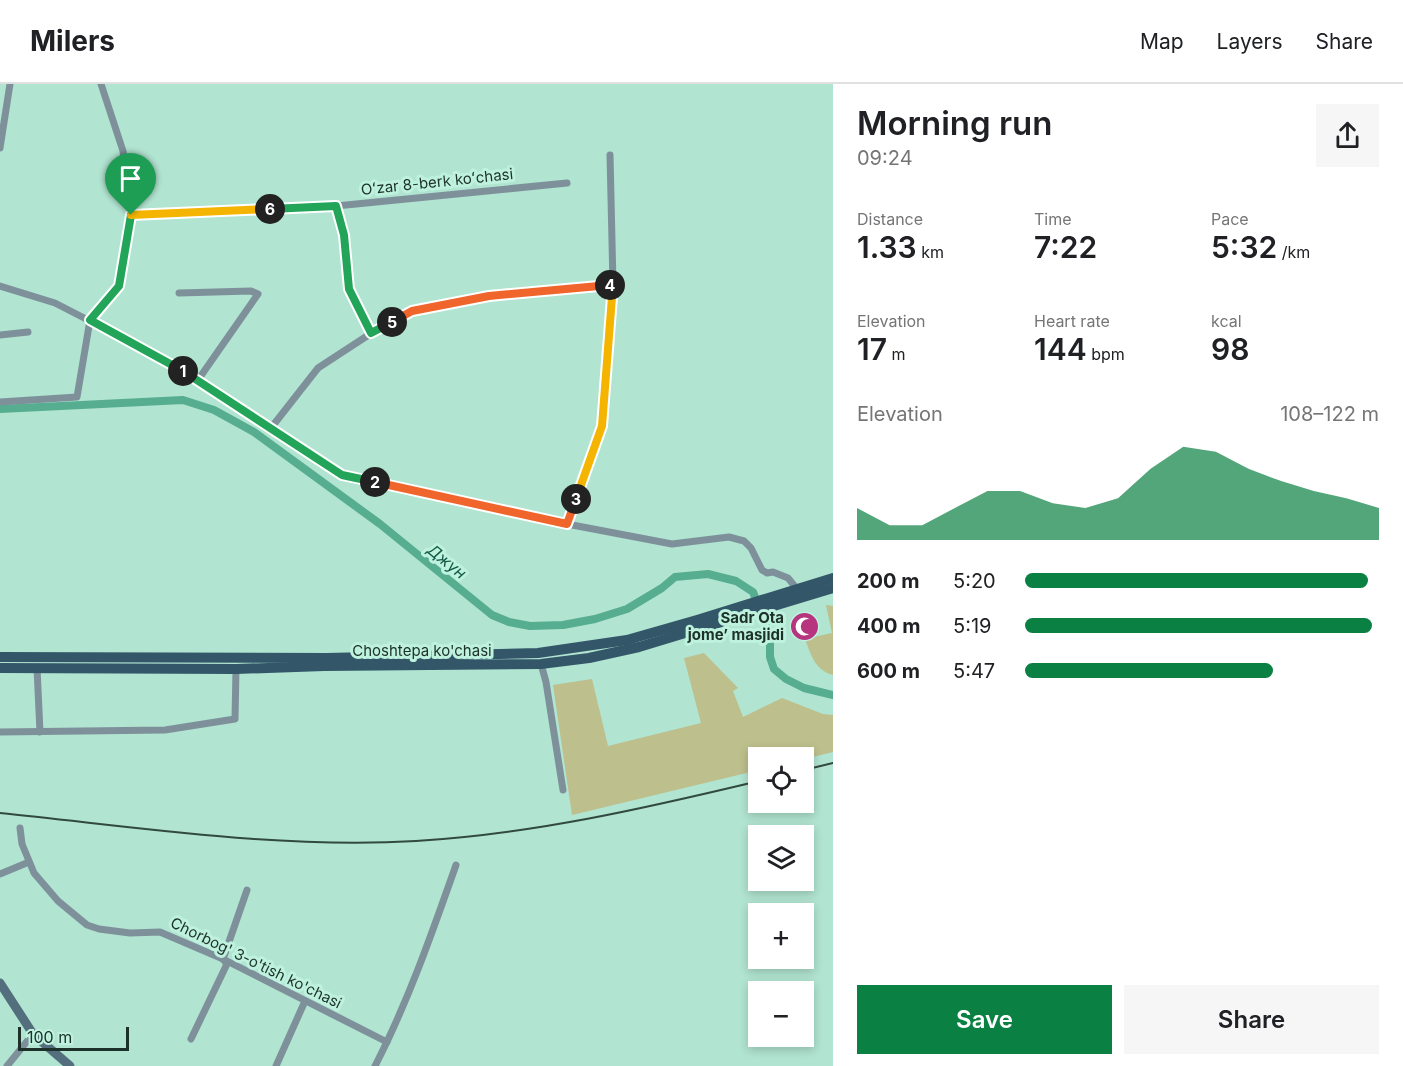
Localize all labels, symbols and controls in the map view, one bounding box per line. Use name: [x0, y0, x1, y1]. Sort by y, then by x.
text: Milers: [30, 24, 115, 58]
text: Map: [1140, 29, 1184, 54]
text: Layers: [1217, 29, 1283, 54]
text: Share: [1316, 29, 1373, 54]
text: Morning run: [857, 103, 1052, 143]
button: share: [1316, 104, 1379, 167]
text: 09:24: [857, 146, 913, 170]
pin: [105, 153, 156, 215]
icon: arrive: [114, 162, 147, 195]
street label: Oʻzar 8-berk koʻchasi: [360, 164, 514, 199]
pin: 6: [255, 194, 285, 224]
text: 6: [265, 199, 275, 219]
text: Distance: [857, 209, 923, 229]
text: Time: [1034, 209, 1072, 229]
text: Pace: [1211, 209, 1249, 229]
text: 1.33: [857, 229, 917, 265]
text: 7:22: [1034, 229, 1097, 265]
text: 5:32: [1211, 229, 1277, 265]
text: km: [917, 242, 944, 262]
text: /km: [1277, 242, 1310, 262]
pin: 4: [595, 270, 625, 300]
text: 4: [605, 275, 615, 295]
pin: 5: [377, 307, 407, 337]
text: Elevation: [857, 311, 926, 331]
text: Heart rate: [1034, 311, 1110, 331]
text: kcal: [1211, 311, 1242, 331]
text: 5: [387, 312, 397, 332]
text: 17: [857, 331, 887, 367]
text: 144: [1034, 331, 1087, 367]
text: 98: [1211, 331, 1249, 367]
text: m: [887, 344, 906, 364]
text: bpm: [1087, 344, 1125, 364]
pin: 1: [168, 356, 198, 386]
text: 1: [180, 361, 186, 381]
text: Elevation: [857, 402, 943, 426]
text: 108–122 m: [1280, 402, 1379, 426]
pin: 2: [360, 467, 390, 497]
text: 2: [370, 472, 380, 492]
pin: 3: [561, 484, 591, 514]
text: 3: [571, 489, 581, 509]
water label: Джун: [423, 539, 471, 583]
text: 200 m: [857, 569, 920, 593]
text: 5:20: [953, 569, 996, 593]
place label: Sadr Ota jome’ masjidi: [687, 608, 784, 644]
mosque icon: Sadr Ota jome’ masjidi: [789, 611, 821, 643]
text: 400 m: [857, 614, 921, 638]
text: 5:19: [953, 614, 991, 638]
street label: Choshtepa ko'chasi: [352, 641, 492, 660]
text: 600 m: [857, 659, 920, 683]
text: 5:47: [953, 659, 995, 683]
map controls: [748, 747, 814, 1047]
button: locate: [748, 747, 814, 813]
button: layers: [748, 825, 814, 891]
button: +: [748, 903, 814, 969]
street label: Chorbog' 3-o'tish ko'chasi: [168, 913, 345, 1012]
button: −: [748, 981, 814, 1047]
button: Save: [857, 985, 1112, 1054]
button: Share: [1124, 985, 1379, 1054]
scale bar: [18, 1024, 129, 1052]
text: 100 m: [27, 1027, 72, 1047]

